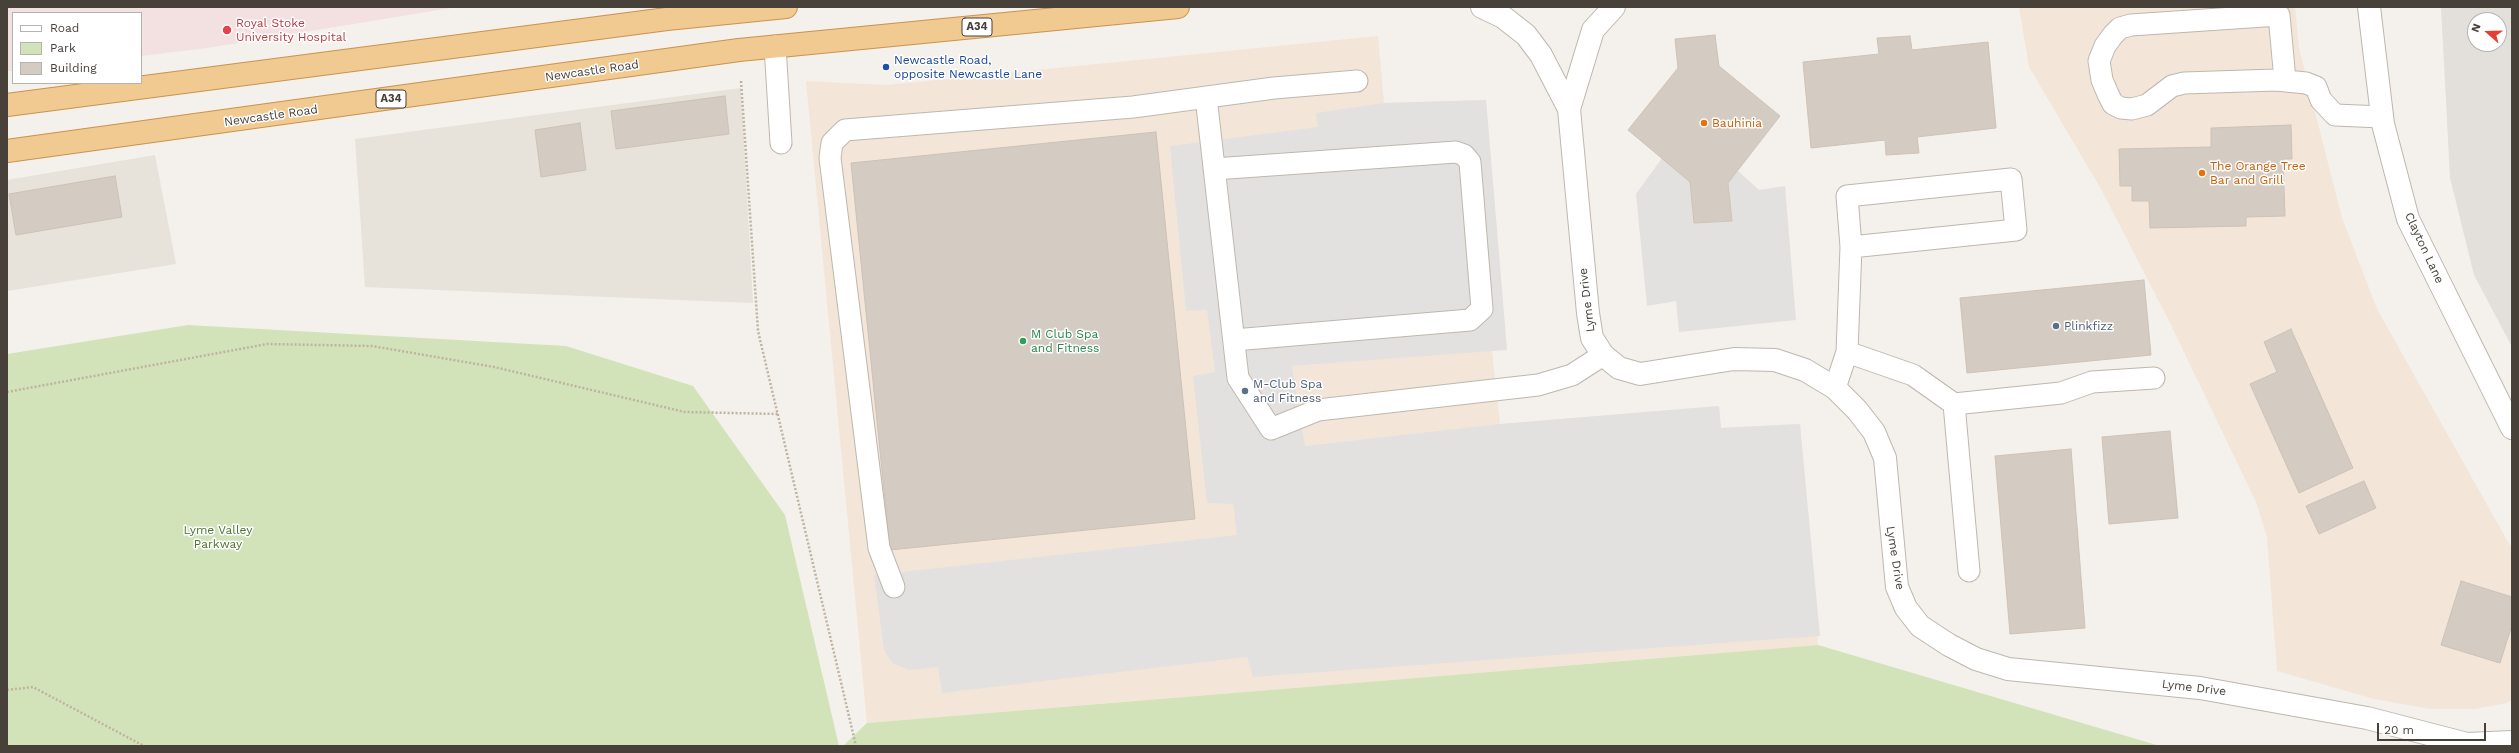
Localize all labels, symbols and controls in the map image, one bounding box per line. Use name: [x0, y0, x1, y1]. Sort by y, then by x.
legend: [12, 12, 142, 84]
north arrow: [2467, 12, 2507, 52]
place label: Royal Stoke University Hospital: [236, 16, 346, 44]
road number: A34: [962, 18, 992, 36]
text: Road: [50, 21, 79, 35]
text: N: [2469, 22, 2484, 34]
marker: Royal Stoke University Hospital: [221, 24, 233, 36]
text: Park: [50, 41, 76, 55]
place label: Newcastle Road, opposite Newcastle Lane: [894, 53, 1042, 81]
street label: Newcastle Road: [544, 57, 640, 85]
text: Building: [50, 61, 97, 75]
marker: Newcastle Road, opposite Newcastle Lane: [881, 62, 891, 72]
road number: A34: [376, 90, 406, 108]
street label: Newcastle Road: [223, 102, 319, 130]
place label: Bauhinia: [1712, 116, 1762, 130]
marker: Bauhinia: [1699, 118, 1709, 128]
place label: The Orange Tree Bar and Grill: [2210, 159, 2306, 187]
marker: The Orange Tree Bar and Grill: [2197, 168, 2207, 178]
street label: Clayton Lane: [2401, 210, 2447, 286]
street label: Lyme Drive: [1576, 267, 1598, 333]
place label: Plinkfizz: [2064, 319, 2113, 333]
marker: Plinkfizz: [2051, 321, 2061, 331]
place label: M Club Spa and Fitness: [1031, 327, 1099, 355]
marker: M Club Spa and Fitness: [1018, 336, 1028, 346]
place label: M-Club Spa and Fitness: [1253, 377, 1322, 405]
marker: M-Club Spa and Fitness: [1240, 386, 1250, 396]
park label: Lyme Valley Parkway: [184, 523, 252, 551]
street label: Lyme Drive: [1883, 525, 1907, 591]
street label: Lyme Drive: [2161, 677, 2227, 699]
scale bar: [2379, 715, 2488, 741]
text: 20 m: [2384, 723, 2414, 737]

